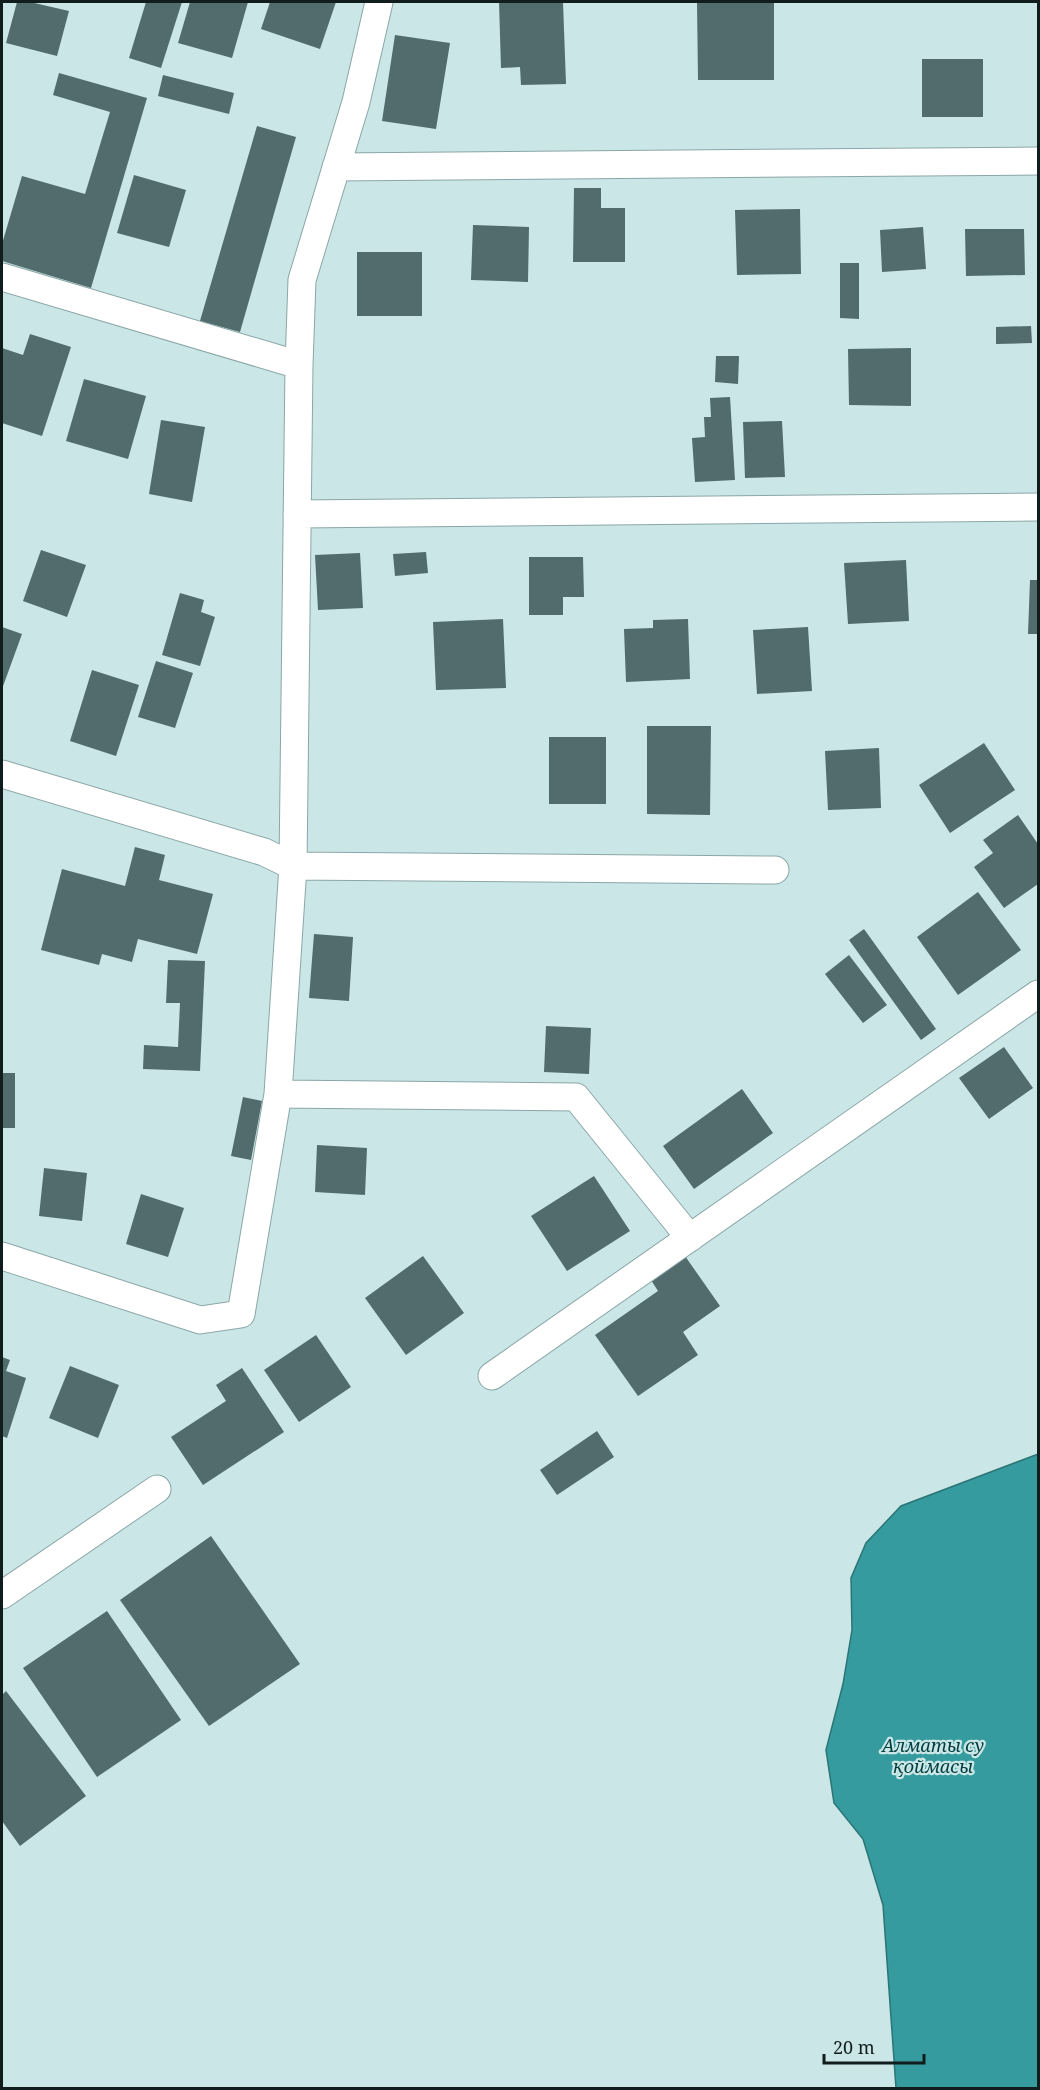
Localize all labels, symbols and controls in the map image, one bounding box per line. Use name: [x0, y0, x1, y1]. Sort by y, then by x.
water label: Алматы су қоймасы: [880, 1733, 984, 1778]
scale bar: [824, 2027, 924, 2065]
text: 20 m: [833, 2035, 875, 2059]

